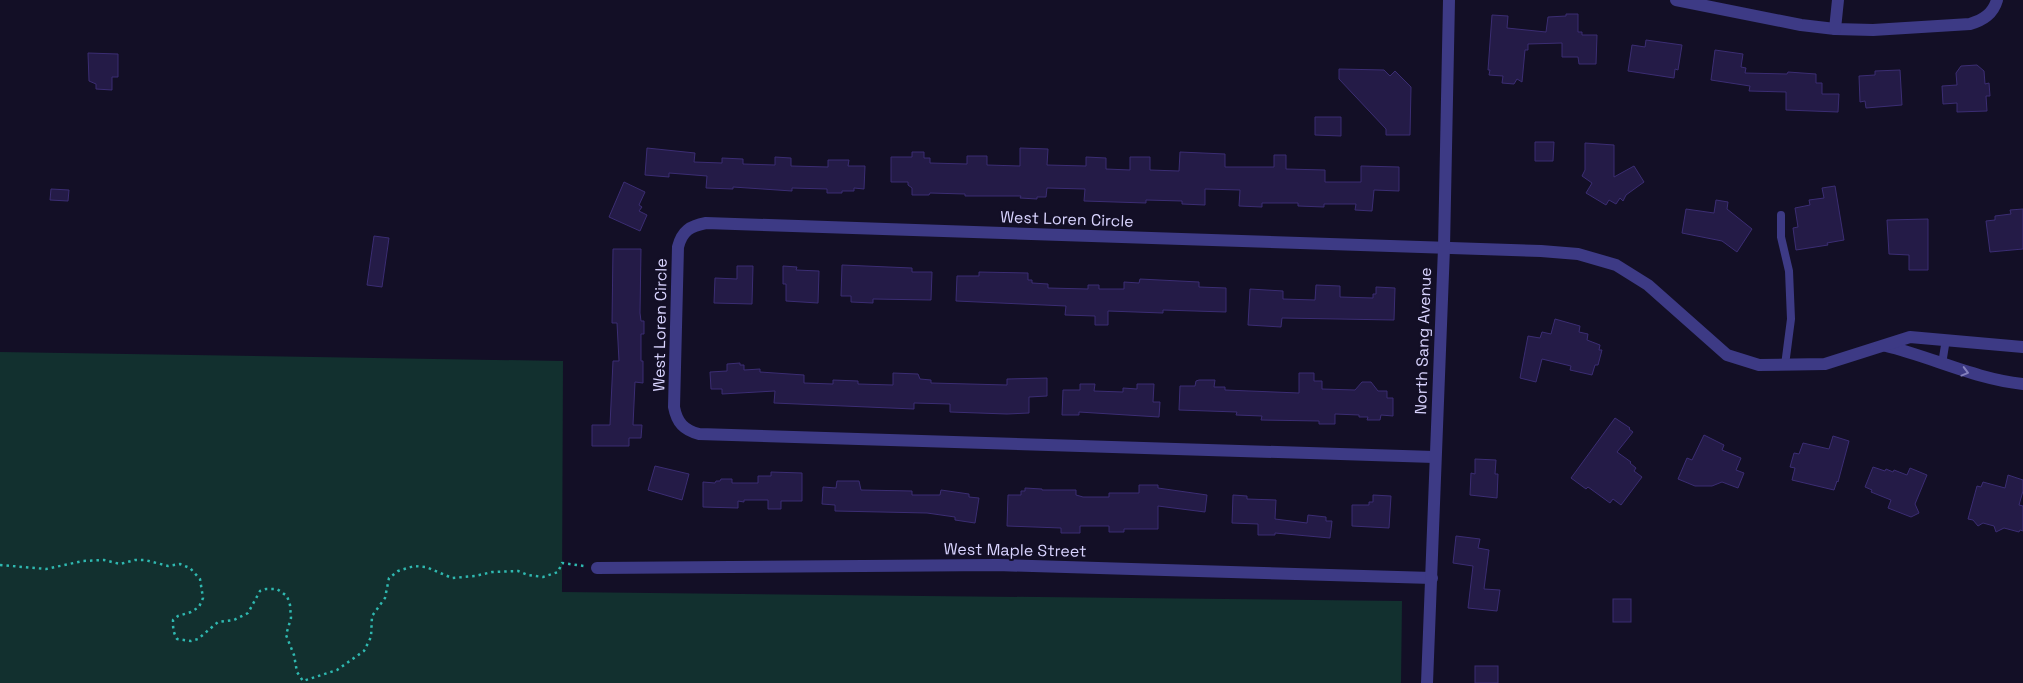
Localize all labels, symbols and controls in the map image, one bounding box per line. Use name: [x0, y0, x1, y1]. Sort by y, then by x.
street label: West Loren Circle: [1000, 206, 1134, 232]
street label: West Loren Circle: [648, 258, 672, 392]
street label: North Sang Avenue: [1410, 267, 1436, 415]
one-way arrow: [1961, 366, 1970, 377]
street label: West Maple Street: [943, 538, 1087, 562]

